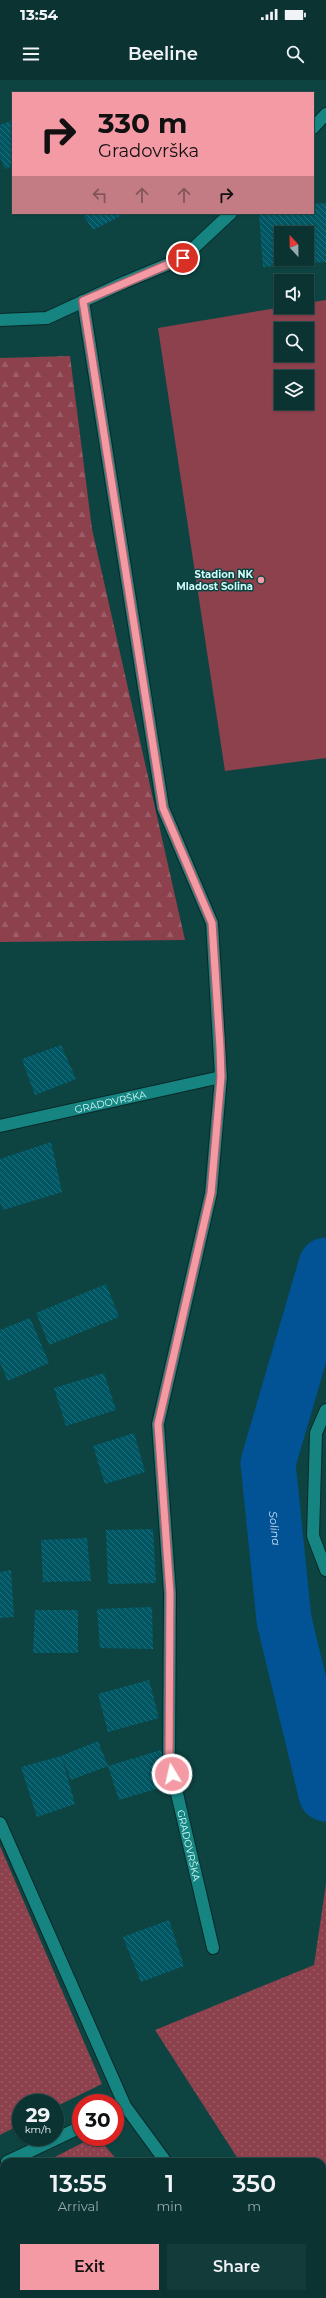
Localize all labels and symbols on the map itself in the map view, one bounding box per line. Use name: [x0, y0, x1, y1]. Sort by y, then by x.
north arrow: [274, 226, 314, 266]
pin: [166, 241, 200, 275]
place label: Stadion NK Mladost Solina: [176, 568, 254, 593]
marker: Stadion NK Mladost Solina: [256, 575, 266, 585]
street label: GRADOVRŠKA: [73, 1087, 148, 1116]
water label: Solina: [266, 1510, 283, 1546]
position arrow: [151, 1753, 193, 1795]
street label: GRADOVRŠKA: [175, 1808, 204, 1883]
speed limit sign: 30: [72, 2094, 124, 2146]

